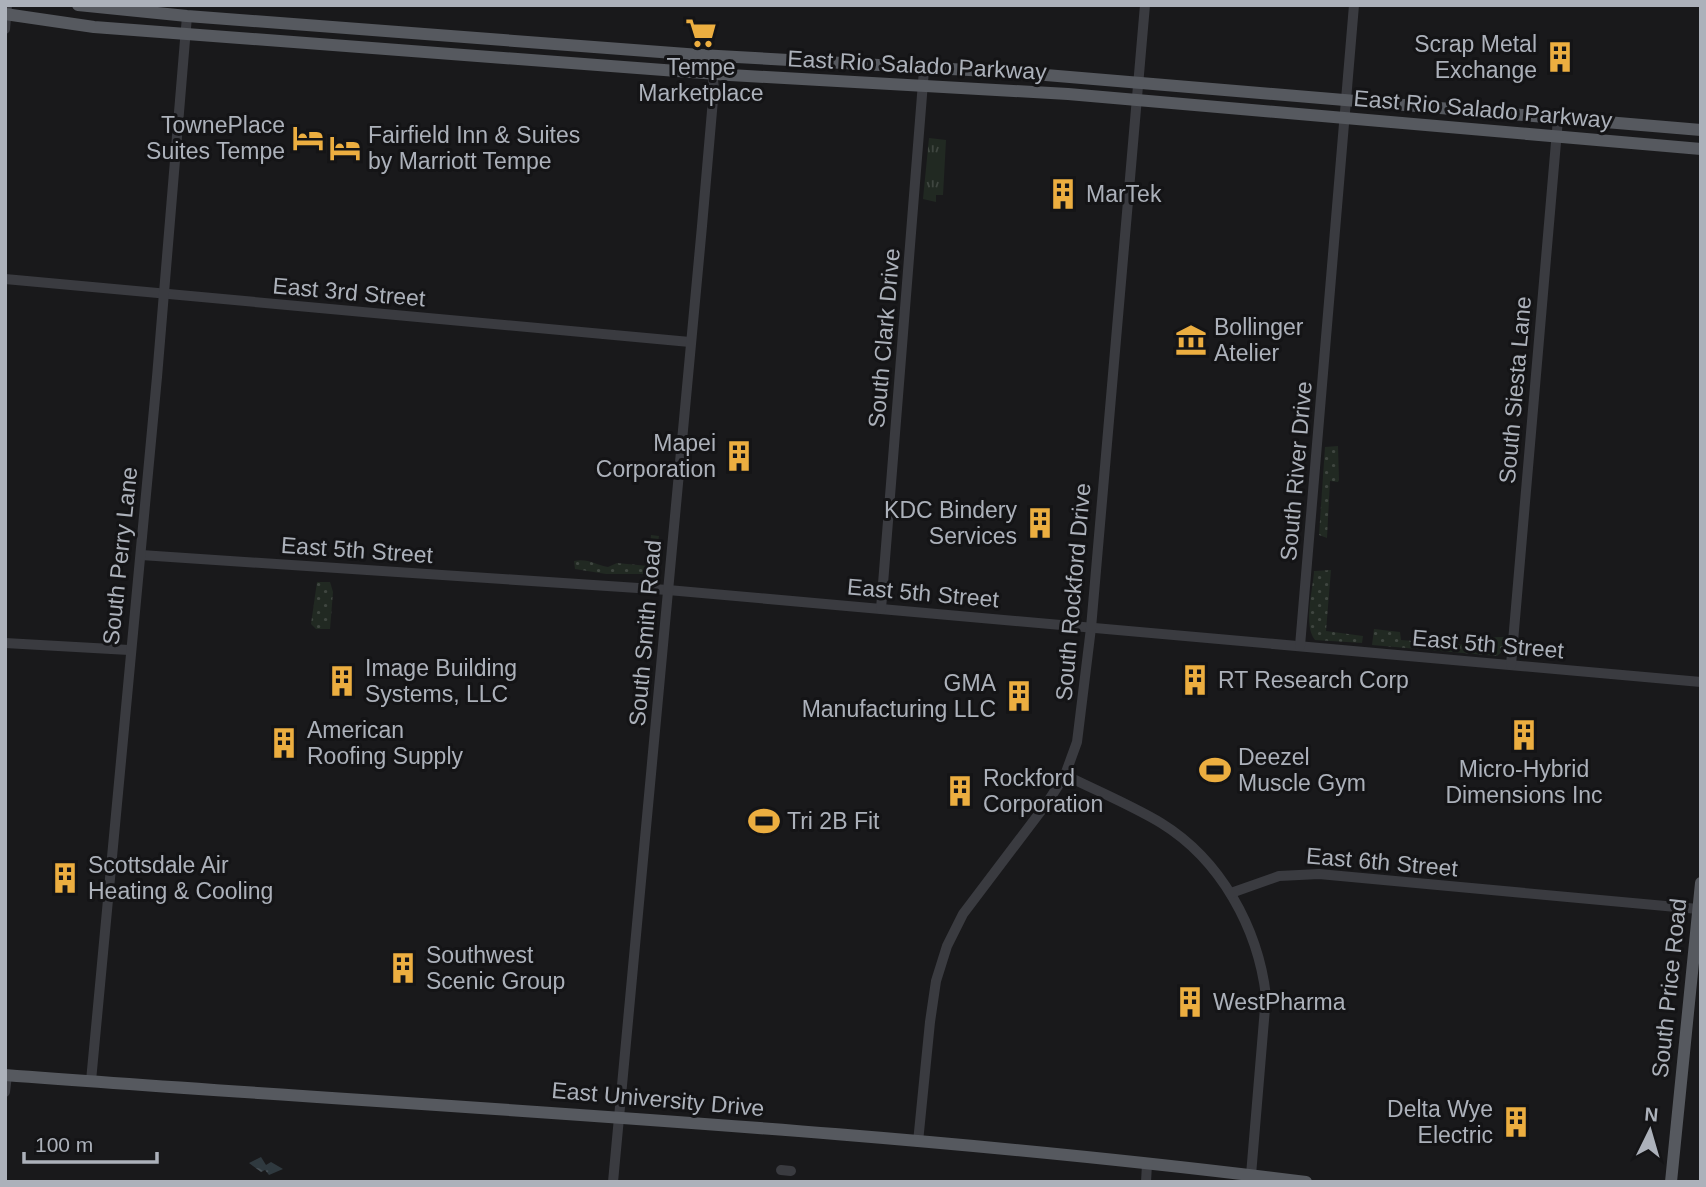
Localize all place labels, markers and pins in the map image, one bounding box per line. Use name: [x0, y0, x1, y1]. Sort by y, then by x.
supermarket icon: Tempe Marketplace: [684, 16, 718, 50]
place label: Scrap Metal Exchange: [1414, 31, 1537, 83]
building icon: Scrap Metal Exchange: [1543, 40, 1577, 74]
place label: Tempe Marketplace: [638, 54, 764, 106]
place label: TownePlace Suites Tempe: [146, 112, 285, 164]
hotel icon: TownePlace Suites Tempe: [291, 121, 325, 155]
place label: Fairfield Inn & Suites by Marriott Tempe: [368, 122, 580, 174]
hotel icon: Fairfield Inn & Suites by Marriott Tempe: [328, 131, 362, 165]
building icon: MarTek: [1046, 177, 1080, 211]
place label: MarTek: [1086, 181, 1162, 207]
place label: Bollinger Atelier: [1214, 314, 1304, 366]
museum icon: Bollinger Atelier: [1174, 323, 1208, 357]
place label: Mapei Corporation: [596, 430, 716, 482]
building icon: Mapei Corporation: [722, 439, 756, 473]
place label: KDC Bindery Services: [884, 497, 1017, 549]
building icon: KDC Bindery Services: [1023, 506, 1057, 540]
place label: Image Building Systems, LLC: [365, 655, 517, 707]
building icon: RT Research Corp: [1178, 663, 1212, 697]
building icon: Image Building Systems, LLC: [325, 664, 359, 698]
place label: RT Research Corp: [1218, 667, 1409, 693]
place label: GMA Manufacturing LLC: [802, 670, 997, 722]
building icon: GMA Manufacturing LLC: [1002, 679, 1036, 713]
place label: American Roofing Supply: [307, 717, 463, 769]
building icon: Micro-Hybrid Dimensions Inc: [1507, 718, 1541, 752]
building icon: American Roofing Supply: [267, 726, 301, 760]
place label: Deezel Muscle Gym: [1238, 744, 1366, 796]
sports icon: Deezel Muscle Gym: [1198, 753, 1232, 787]
place label: Micro-Hybrid Dimensions Inc: [1445, 756, 1603, 808]
place label: Rockford Corporation: [983, 765, 1103, 817]
building icon: Rockford Corporation: [943, 774, 977, 808]
sports icon: Tri 2B Fit: [747, 804, 781, 838]
place label: Tri 2B Fit: [787, 808, 880, 834]
place label: Scottsdale Air Heating & Cooling: [88, 852, 273, 904]
building icon: Scottsdale Air Heating & Cooling: [48, 861, 82, 895]
place label: Southwest Scenic Group: [426, 942, 565, 994]
building icon: Southwest Scenic Group: [386, 951, 420, 985]
building icon: WestPharma: [1173, 985, 1207, 1019]
place label: WestPharma: [1213, 989, 1346, 1015]
place label: Delta Wye Electric: [1387, 1096, 1493, 1148]
building icon: Delta Wye Electric: [1499, 1105, 1533, 1139]

